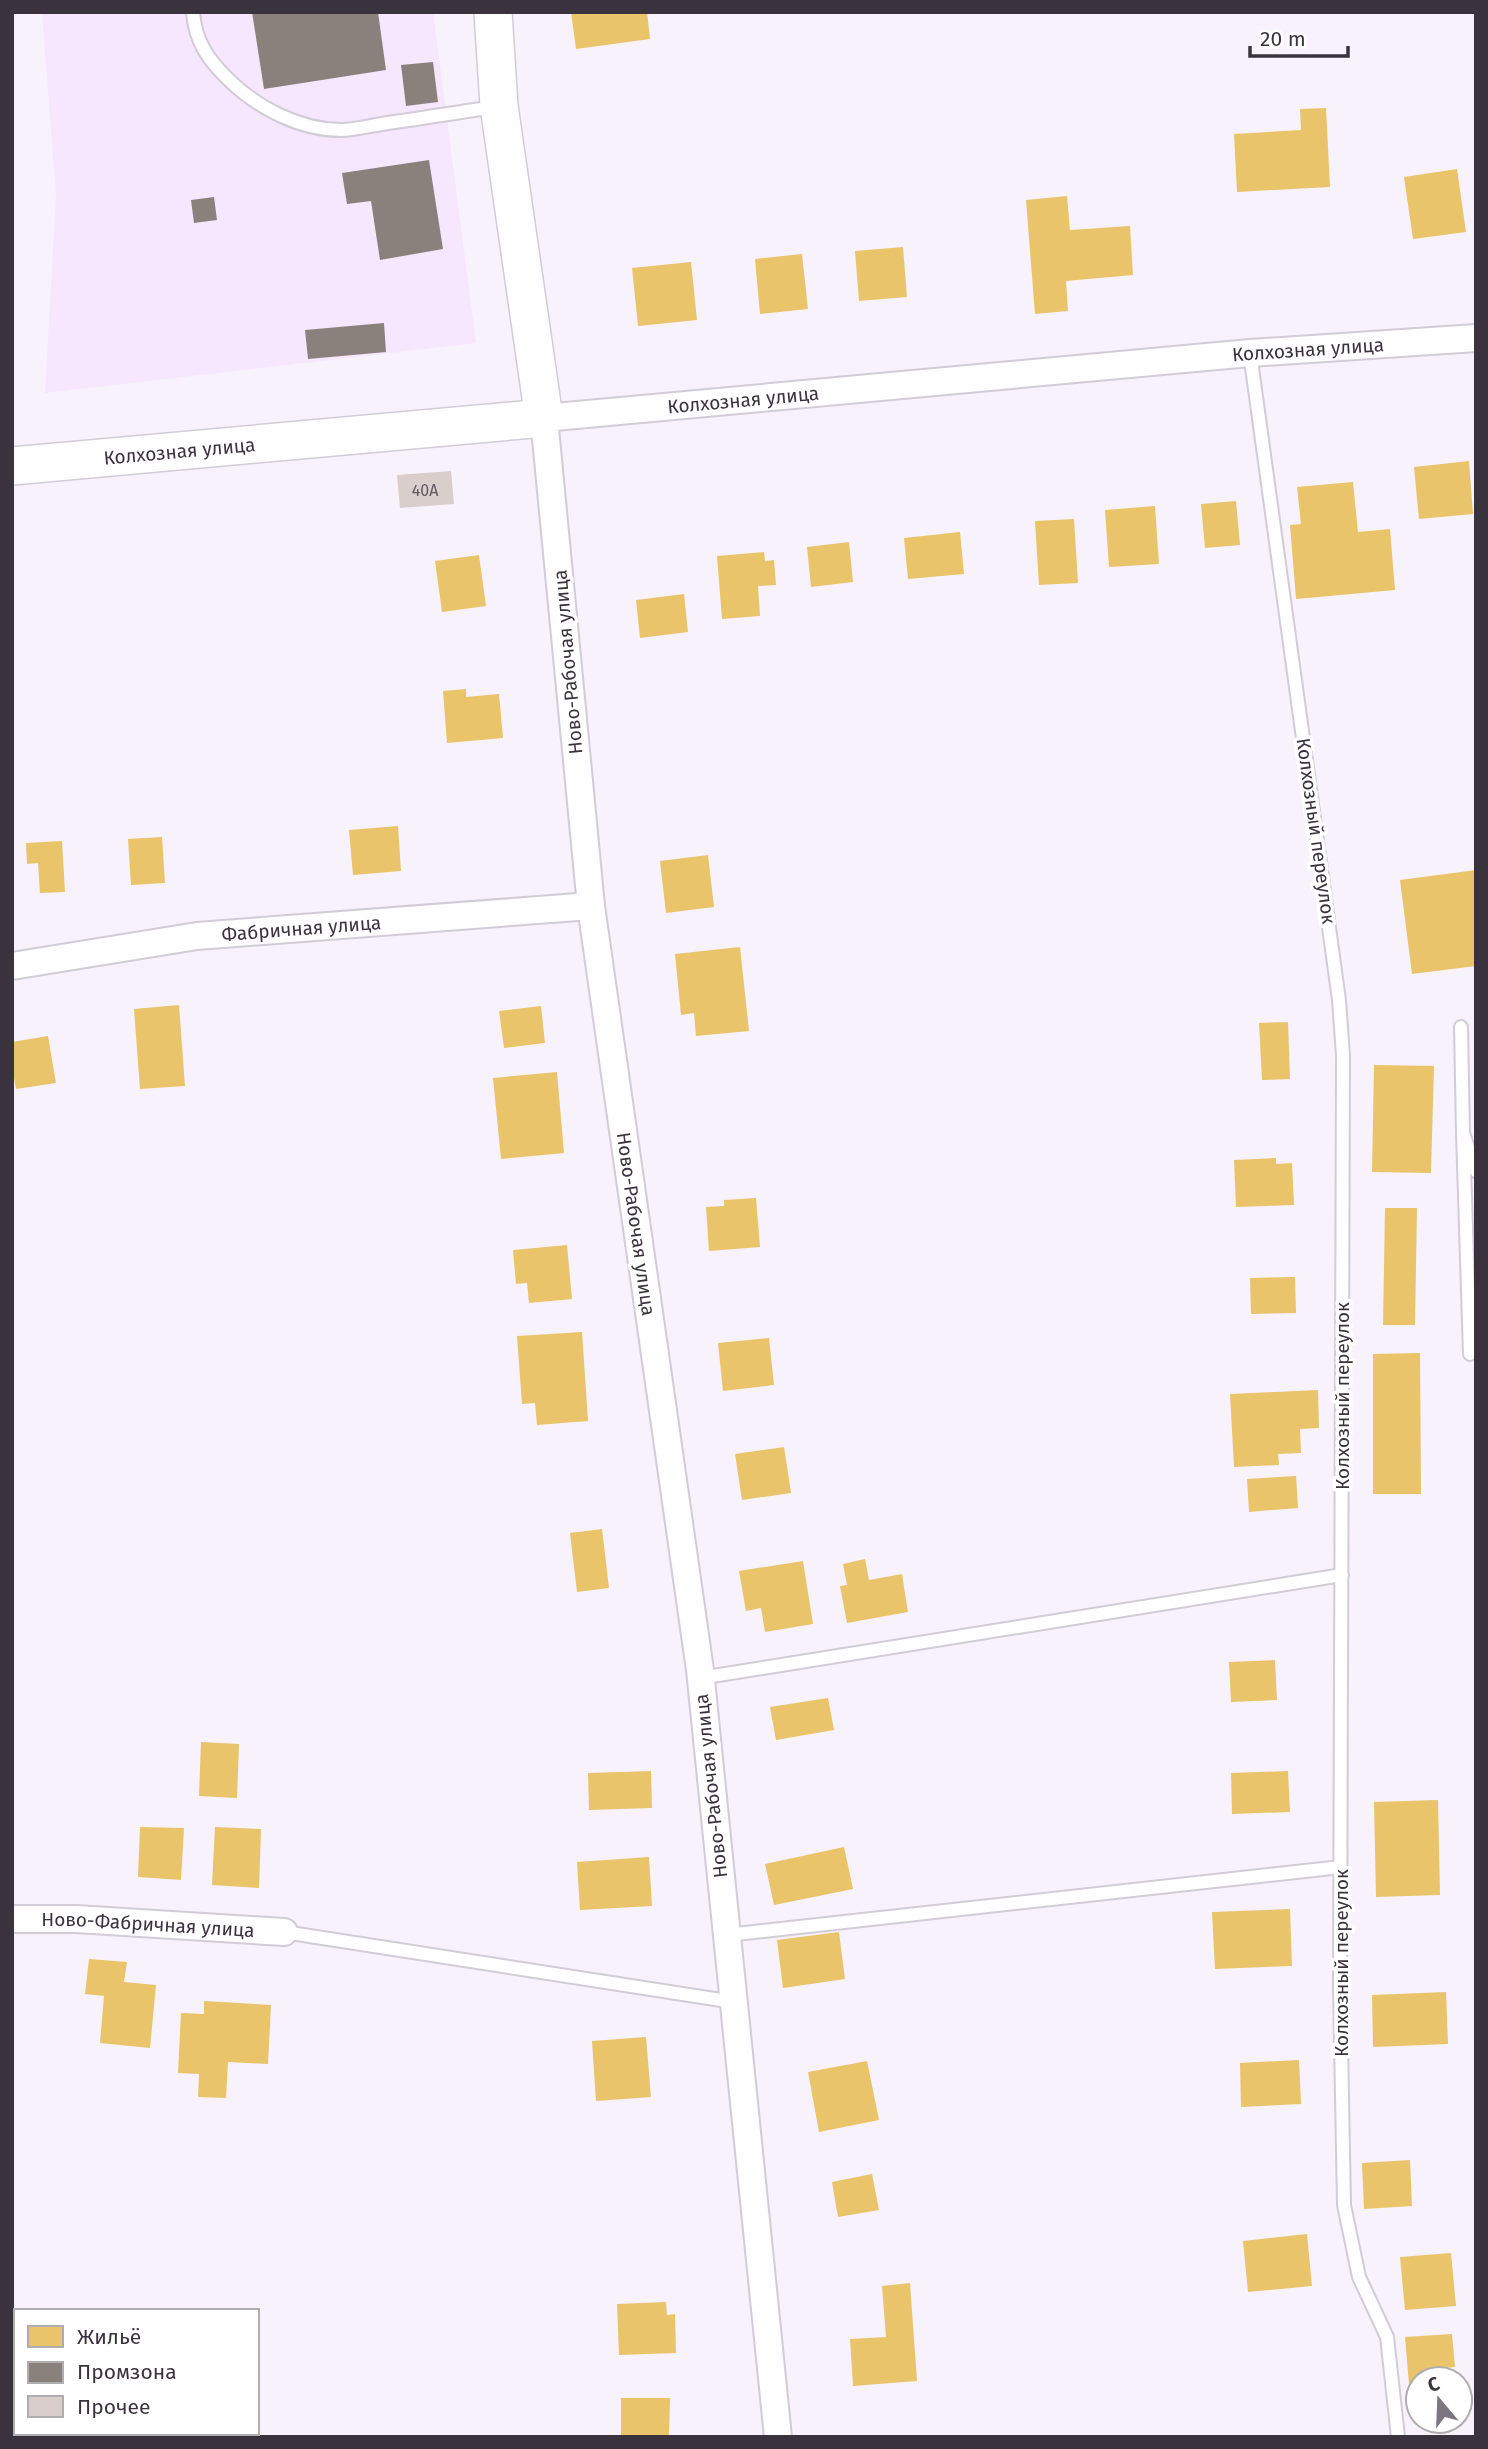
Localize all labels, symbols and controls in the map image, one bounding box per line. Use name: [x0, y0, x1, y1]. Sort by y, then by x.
scale bar: [1250, 14, 1348, 58]
text: 20 m: [1260, 26, 1306, 52]
street label: Колхозная улица: [1231, 333, 1385, 366]
street label: Колхозная улица: [666, 381, 820, 418]
street label: Колхозная улица: [103, 433, 256, 469]
house number: 40А: [412, 481, 439, 500]
street label: Ново-Рабочая улица: [548, 569, 588, 755]
street label: Колхозный переулок: [1292, 736, 1340, 926]
street label: Фабричная улица: [221, 911, 382, 946]
street label: Ново-Рабочая улица: [612, 1131, 660, 1317]
street label: Колхозный переулок: [1331, 1302, 1354, 1490]
street label: Ново-Рабочая улица: [690, 1693, 732, 1879]
street label: Колхозный переулок: [1330, 1869, 1353, 2057]
street label: Ново-Фабричная улица: [41, 1908, 255, 1942]
legend: [14, 2309, 259, 2435]
text: Жильё: [77, 2324, 141, 2350]
text: Промзона: [77, 2359, 177, 2385]
north arrow: [1404, 2365, 1474, 2435]
text: С: [1425, 2372, 1443, 2397]
text: Прочее: [77, 2394, 150, 2420]

